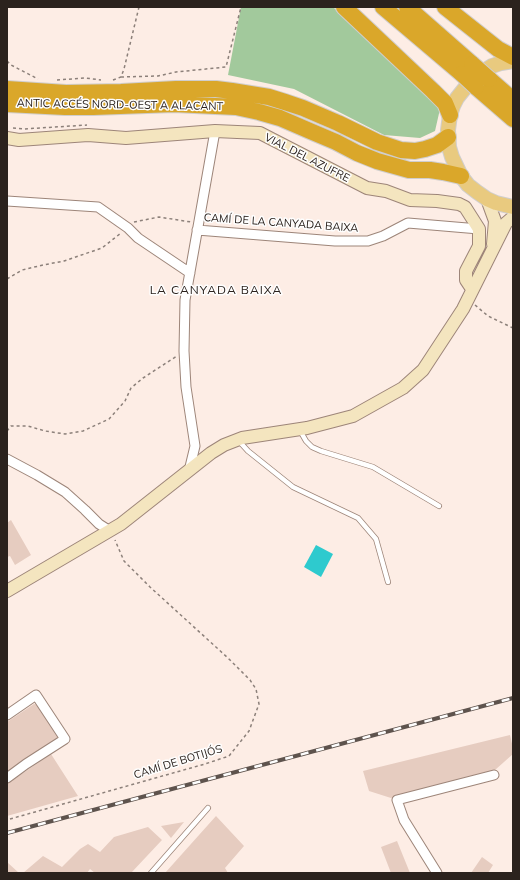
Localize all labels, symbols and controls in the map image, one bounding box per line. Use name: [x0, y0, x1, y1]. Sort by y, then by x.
street label: ANTIC ACCÉS NORD-OEST A ALACANT: [17, 97, 223, 113]
street label: VIAL DEL AZUFRE: [262, 131, 352, 185]
street label: CAMÍ DE LA CANYADA BAIXA: [203, 211, 359, 235]
district label: LA CANYADA BAIXA: [150, 283, 282, 297]
street label: CAMÍ DE BOTIJÓS: [132, 742, 224, 782]

